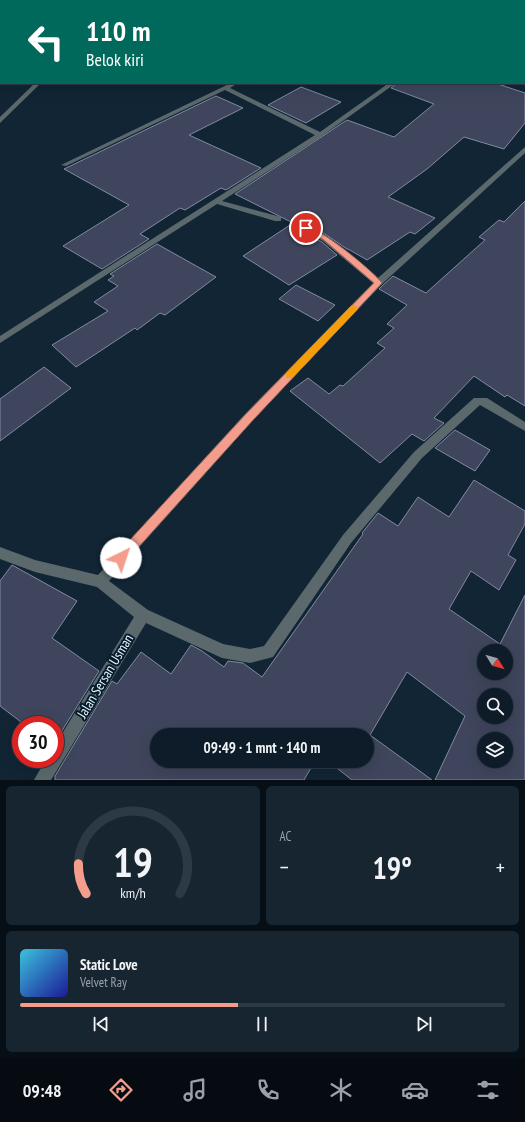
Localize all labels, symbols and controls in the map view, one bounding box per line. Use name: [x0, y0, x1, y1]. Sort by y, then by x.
text: 110 m: [86, 12, 150, 49]
icon: left: [20, 16, 72, 68]
text: Belok kiri: [86, 48, 144, 71]
pin: [289, 211, 323, 245]
icon: arrive: [295, 217, 317, 239]
position arrow: [100, 537, 142, 579]
street label: Jalan Sersan Usman: [72, 631, 137, 722]
north arrow: [477, 644, 513, 680]
map controls: [477, 644, 513, 768]
button: search: [477, 688, 513, 724]
speed limit sign: 30: [12, 716, 64, 768]
button: layers: [477, 732, 513, 768]
text: 09:49 · 1 mnt · 140 m: [204, 738, 320, 757]
text: AC: [280, 828, 291, 845]
text: 19: [113, 834, 153, 887]
text: 19°: [372, 848, 412, 887]
text: −: [280, 853, 289, 881]
text: +: [496, 853, 505, 881]
text: km/h: [120, 882, 145, 901]
text: Static Love: [80, 955, 138, 974]
text: Velvet Ray: [80, 974, 127, 991]
icon: previous: [90, 1013, 112, 1035]
icon: pause: [251, 1013, 273, 1035]
icon: next: [413, 1013, 435, 1035]
icon: directions: [107, 1076, 135, 1104]
icon: music: [181, 1076, 209, 1104]
icon: phone: [254, 1076, 282, 1104]
icon: climate: [327, 1076, 355, 1104]
icon: car: [401, 1076, 429, 1104]
icon: filters: [474, 1076, 502, 1104]
text: 09:48: [23, 1079, 62, 1102]

